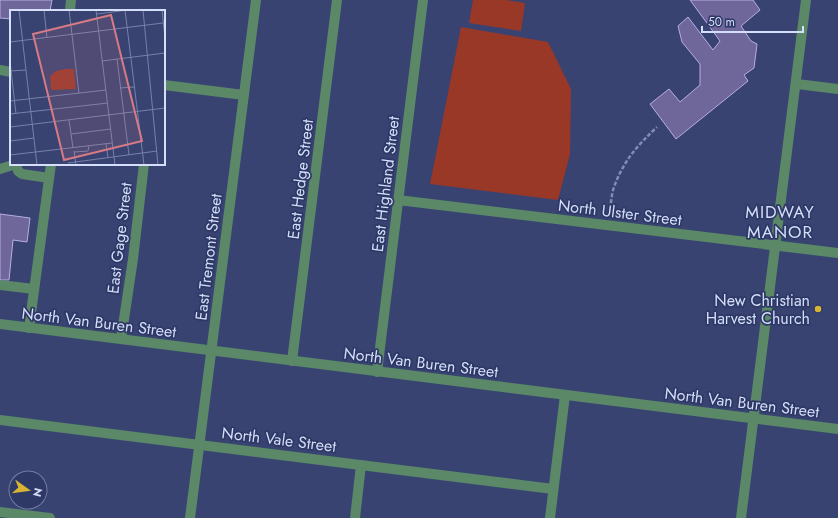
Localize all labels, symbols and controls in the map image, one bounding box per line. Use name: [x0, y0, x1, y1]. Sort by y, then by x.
scale bar: [702, 8, 803, 34]
inset map: [10, 10, 165, 165]
text: 50 m: [708, 13, 735, 31]
street label: East Highland Street: [366, 115, 405, 253]
street label: East Hedge Street: [282, 118, 319, 240]
street label: East Gage Street: [101, 181, 138, 295]
street label: East Tremont Street: [189, 192, 228, 322]
street label: North Ulster Street: [557, 194, 683, 232]
district label: MIDWAY MANOR: [745, 200, 815, 244]
place label: New Christian Harvest Church: [706, 289, 810, 330]
street label: North Van Buren Street: [20, 302, 178, 343]
marker: New Christian Harvest Church: [813, 304, 823, 314]
street label: North Van Buren Street: [342, 342, 500, 383]
street label: North Van Buren Street: [663, 382, 821, 423]
street label: North Vale Street: [220, 421, 338, 458]
north arrow: [8, 470, 48, 510]
text: N: [29, 486, 47, 499]

